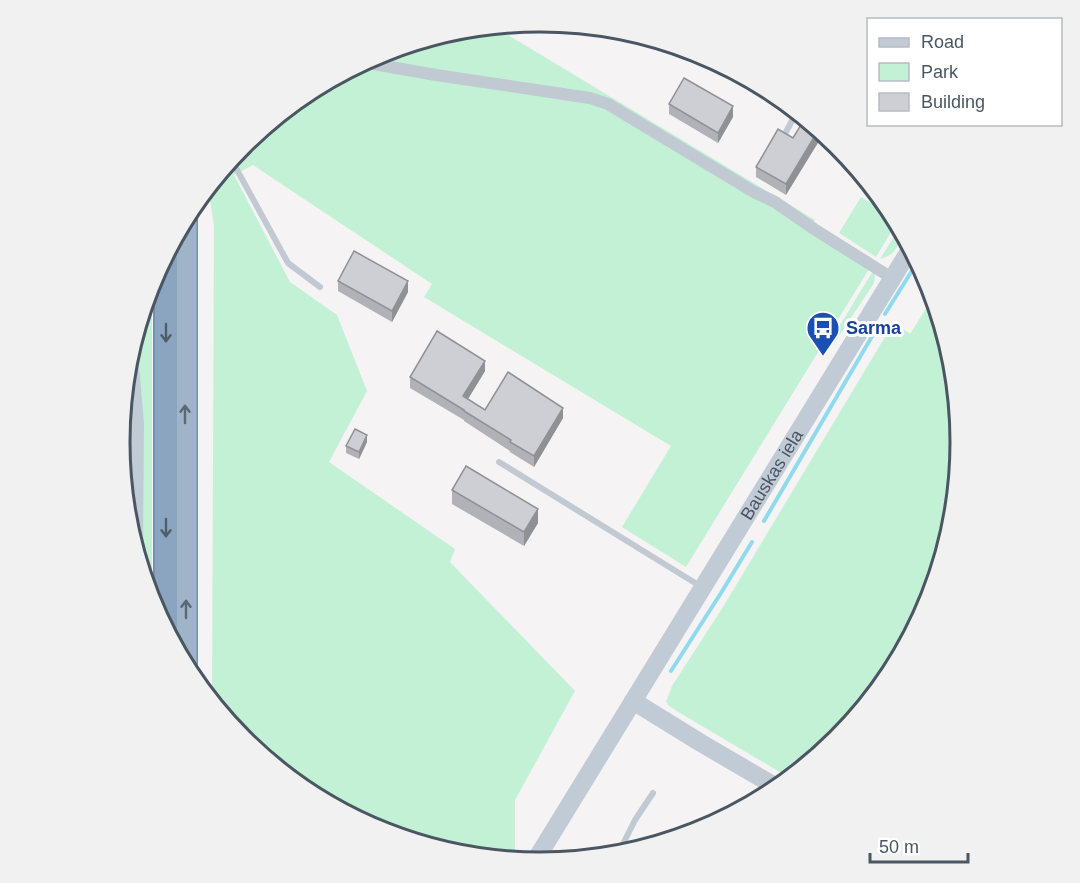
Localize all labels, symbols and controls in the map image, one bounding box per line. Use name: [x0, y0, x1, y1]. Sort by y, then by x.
legend: [867, 18, 1062, 126]
text: Road: [921, 32, 964, 52]
text: Park: [921, 62, 959, 82]
text: Building: [921, 92, 985, 112]
bus stop icon: Sarma: [805, 310, 841, 357]
place label: Sarma: [846, 318, 902, 338]
one-way arrow: [160, 323, 172, 343]
one-way arrow: [179, 404, 191, 424]
street label: Bauskas iela: [737, 425, 808, 524]
one-way arrow: [160, 518, 172, 538]
one-way arrow: [180, 599, 192, 619]
scale bar: [870, 826, 968, 864]
text: 50 m: [879, 837, 919, 857]

